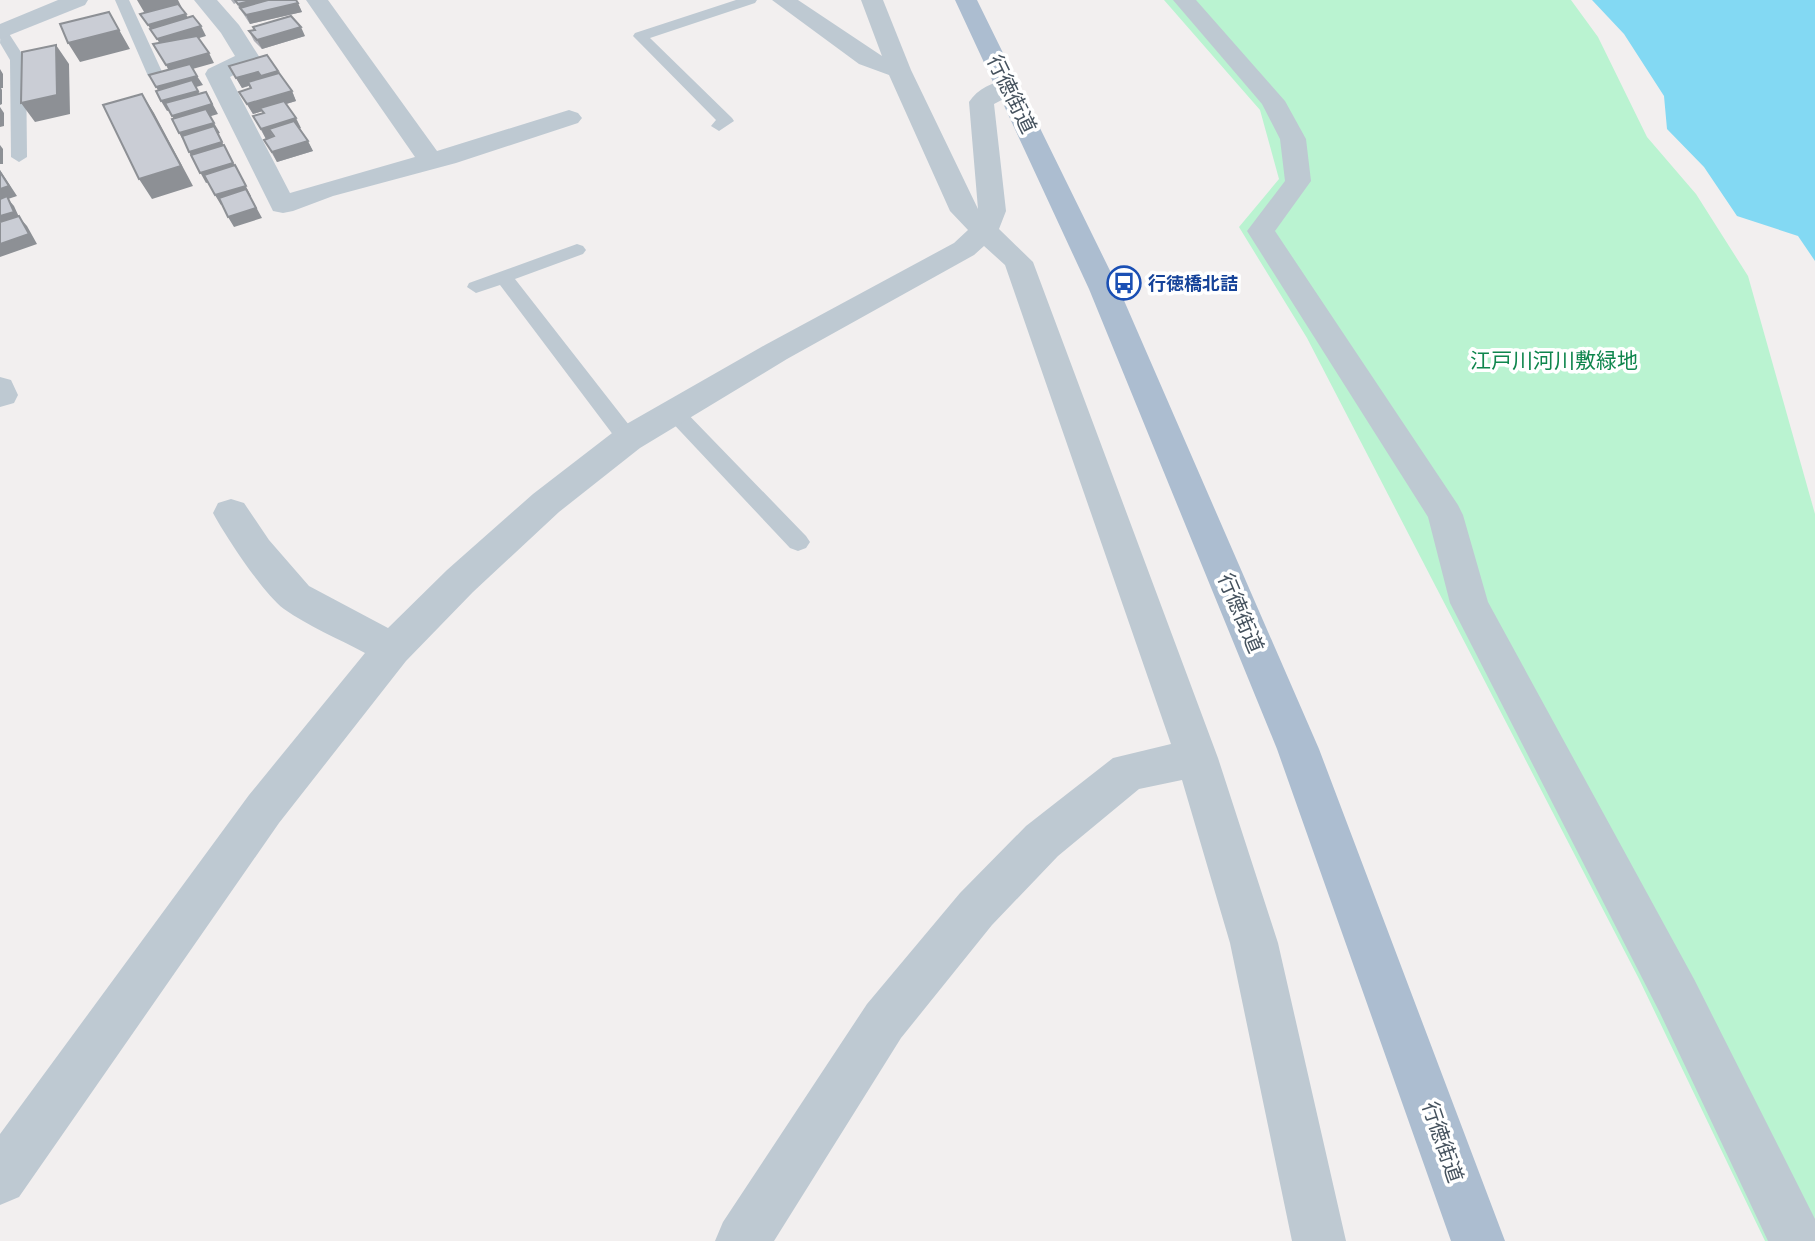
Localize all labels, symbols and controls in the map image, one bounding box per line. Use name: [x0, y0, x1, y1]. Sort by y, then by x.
street label: 行徳街道: [982, 51, 1042, 137]
bus stop icon: 行徳橋北詰: [1105, 264, 1143, 302]
place label: 行徳橋北詰: [1148, 273, 1238, 294]
park label: 江戸川河川敷緑地: [1470, 348, 1638, 373]
street label: 行徳街道: [1213, 569, 1269, 657]
street label: 行徳街道: [1418, 1098, 1468, 1186]

